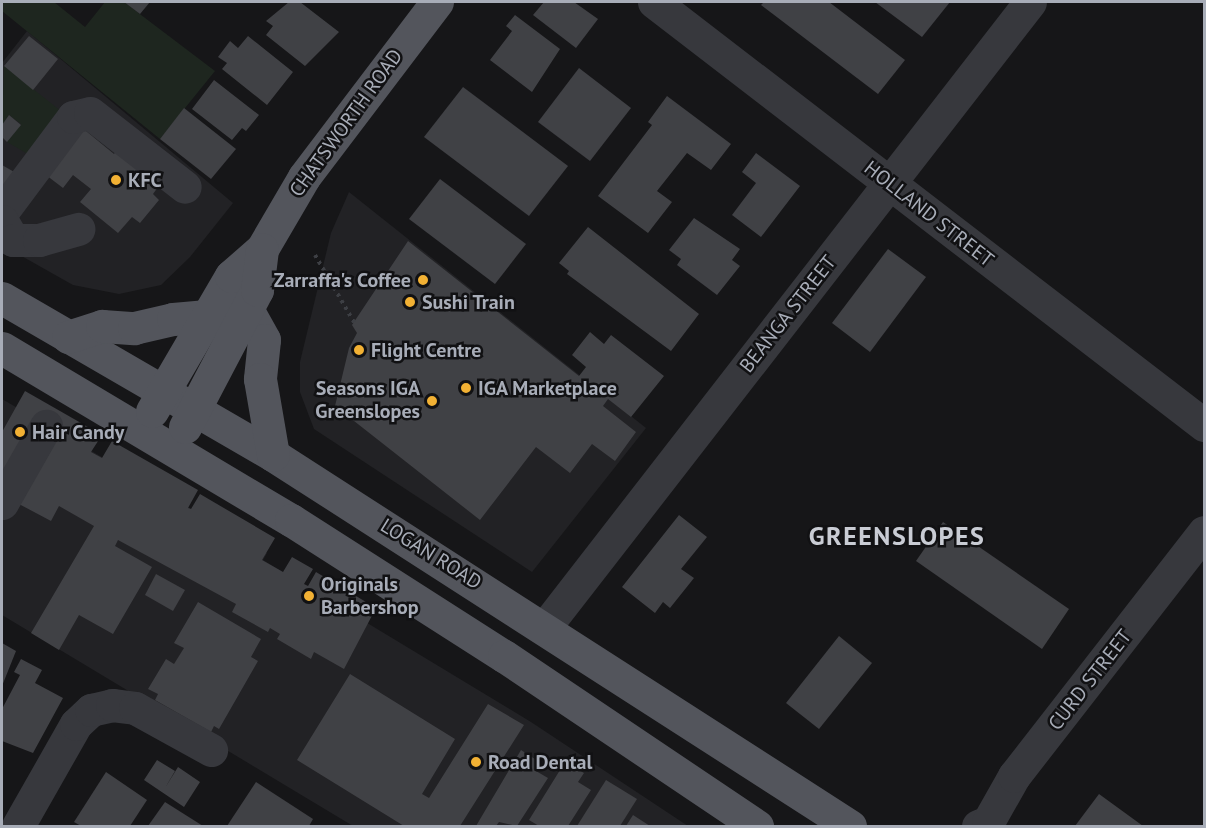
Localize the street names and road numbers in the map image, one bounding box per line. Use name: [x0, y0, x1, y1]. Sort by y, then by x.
street label: CHATSWORTH ROAD: [284, 45, 408, 201]
street label: HOLLAND STREET: [859, 156, 999, 272]
street label: BEANGA STREET: [735, 250, 841, 378]
street label: LOGAN ROAD: [376, 514, 486, 594]
street label: CURD STREET: [1043, 625, 1137, 735]

